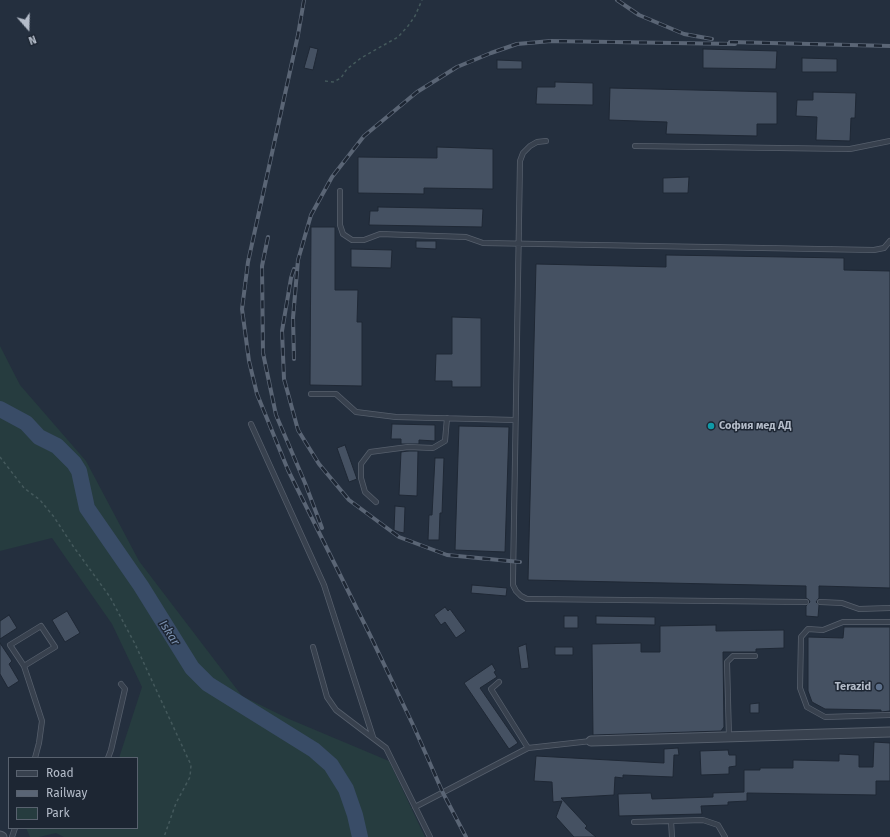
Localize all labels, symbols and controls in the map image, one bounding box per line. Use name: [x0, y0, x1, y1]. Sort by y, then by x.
north arrow: [8, 8, 48, 48]
text: N: [27, 32, 38, 47]
place label: София мед АД: [719, 419, 791, 433]
marker: София мед АД: [706, 421, 716, 431]
water label: Iskar: [156, 618, 182, 648]
place label: Terazid: [835, 680, 871, 694]
marker: Terazid: [874, 682, 884, 692]
legend: [8, 757, 138, 829]
text: Road: [46, 766, 74, 780]
text: Railway: [46, 786, 87, 800]
text: Park: [46, 806, 70, 820]

